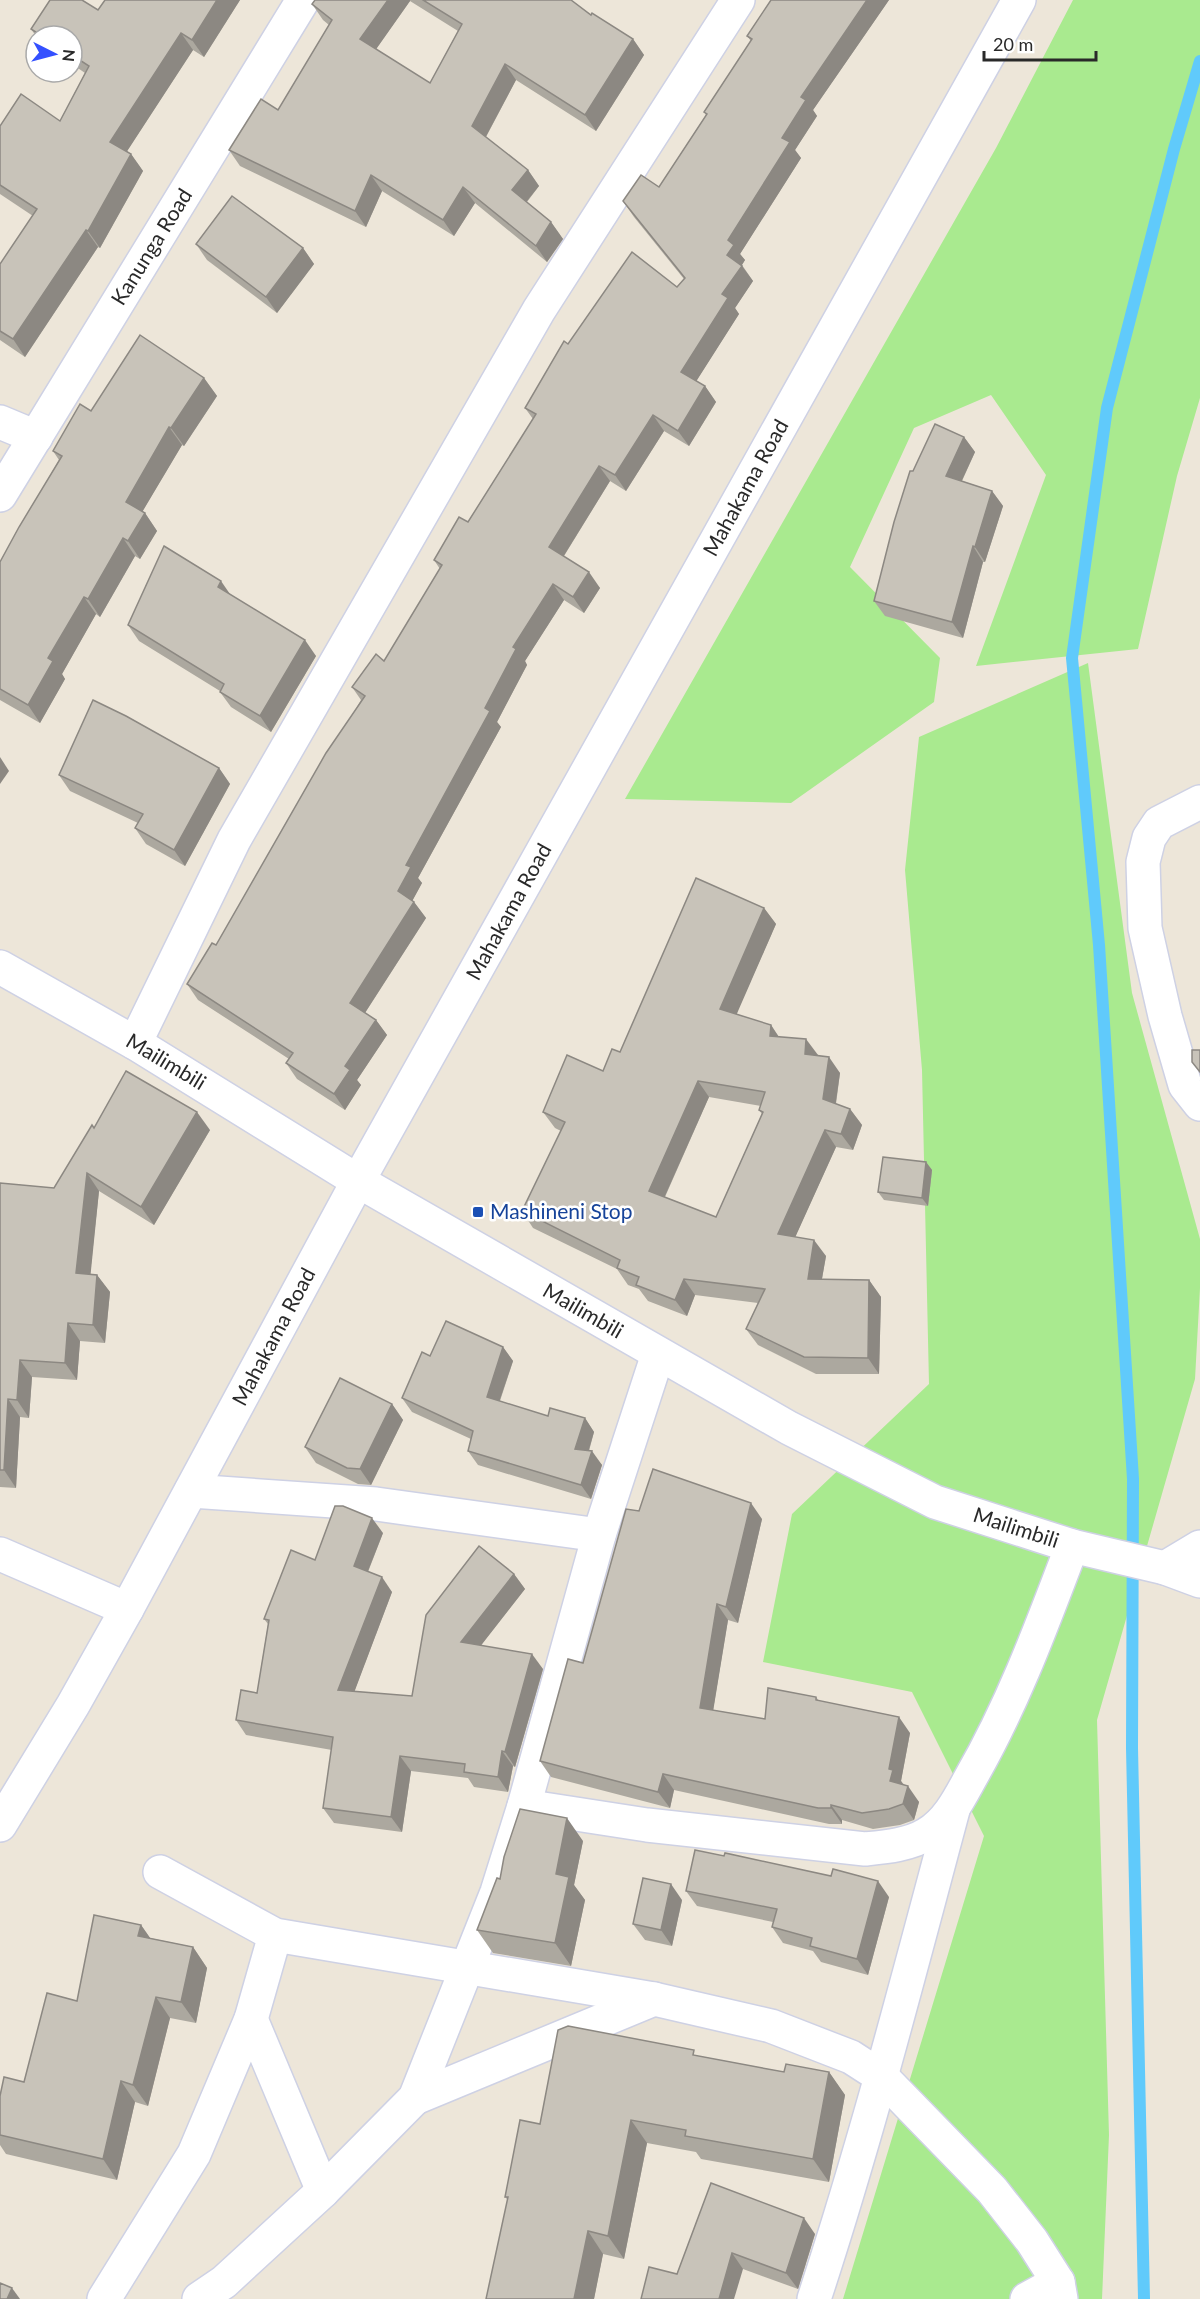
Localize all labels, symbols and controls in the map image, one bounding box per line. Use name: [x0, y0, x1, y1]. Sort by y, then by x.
north arrow: [24, 24, 84, 84]
scale bar: [984, 24, 1096, 62]
text: 20 m: [993, 33, 1033, 55]
text: N: [59, 48, 80, 63]
street label: Kanunga Road: [105, 183, 197, 309]
street label: Mahakama Road: [697, 415, 793, 560]
street label: Mahakama Road: [460, 839, 556, 984]
street label: Mailimbili: [122, 1027, 211, 1094]
place label: Mashineni Stop: [490, 1198, 633, 1223]
marker: Mashineni Stop: [471, 1205, 485, 1219]
street label: Mahakama Road: [226, 1263, 320, 1410]
street label: Mailimbili: [539, 1277, 628, 1343]
street label: Mailimbili: [970, 1501, 1063, 1552]

